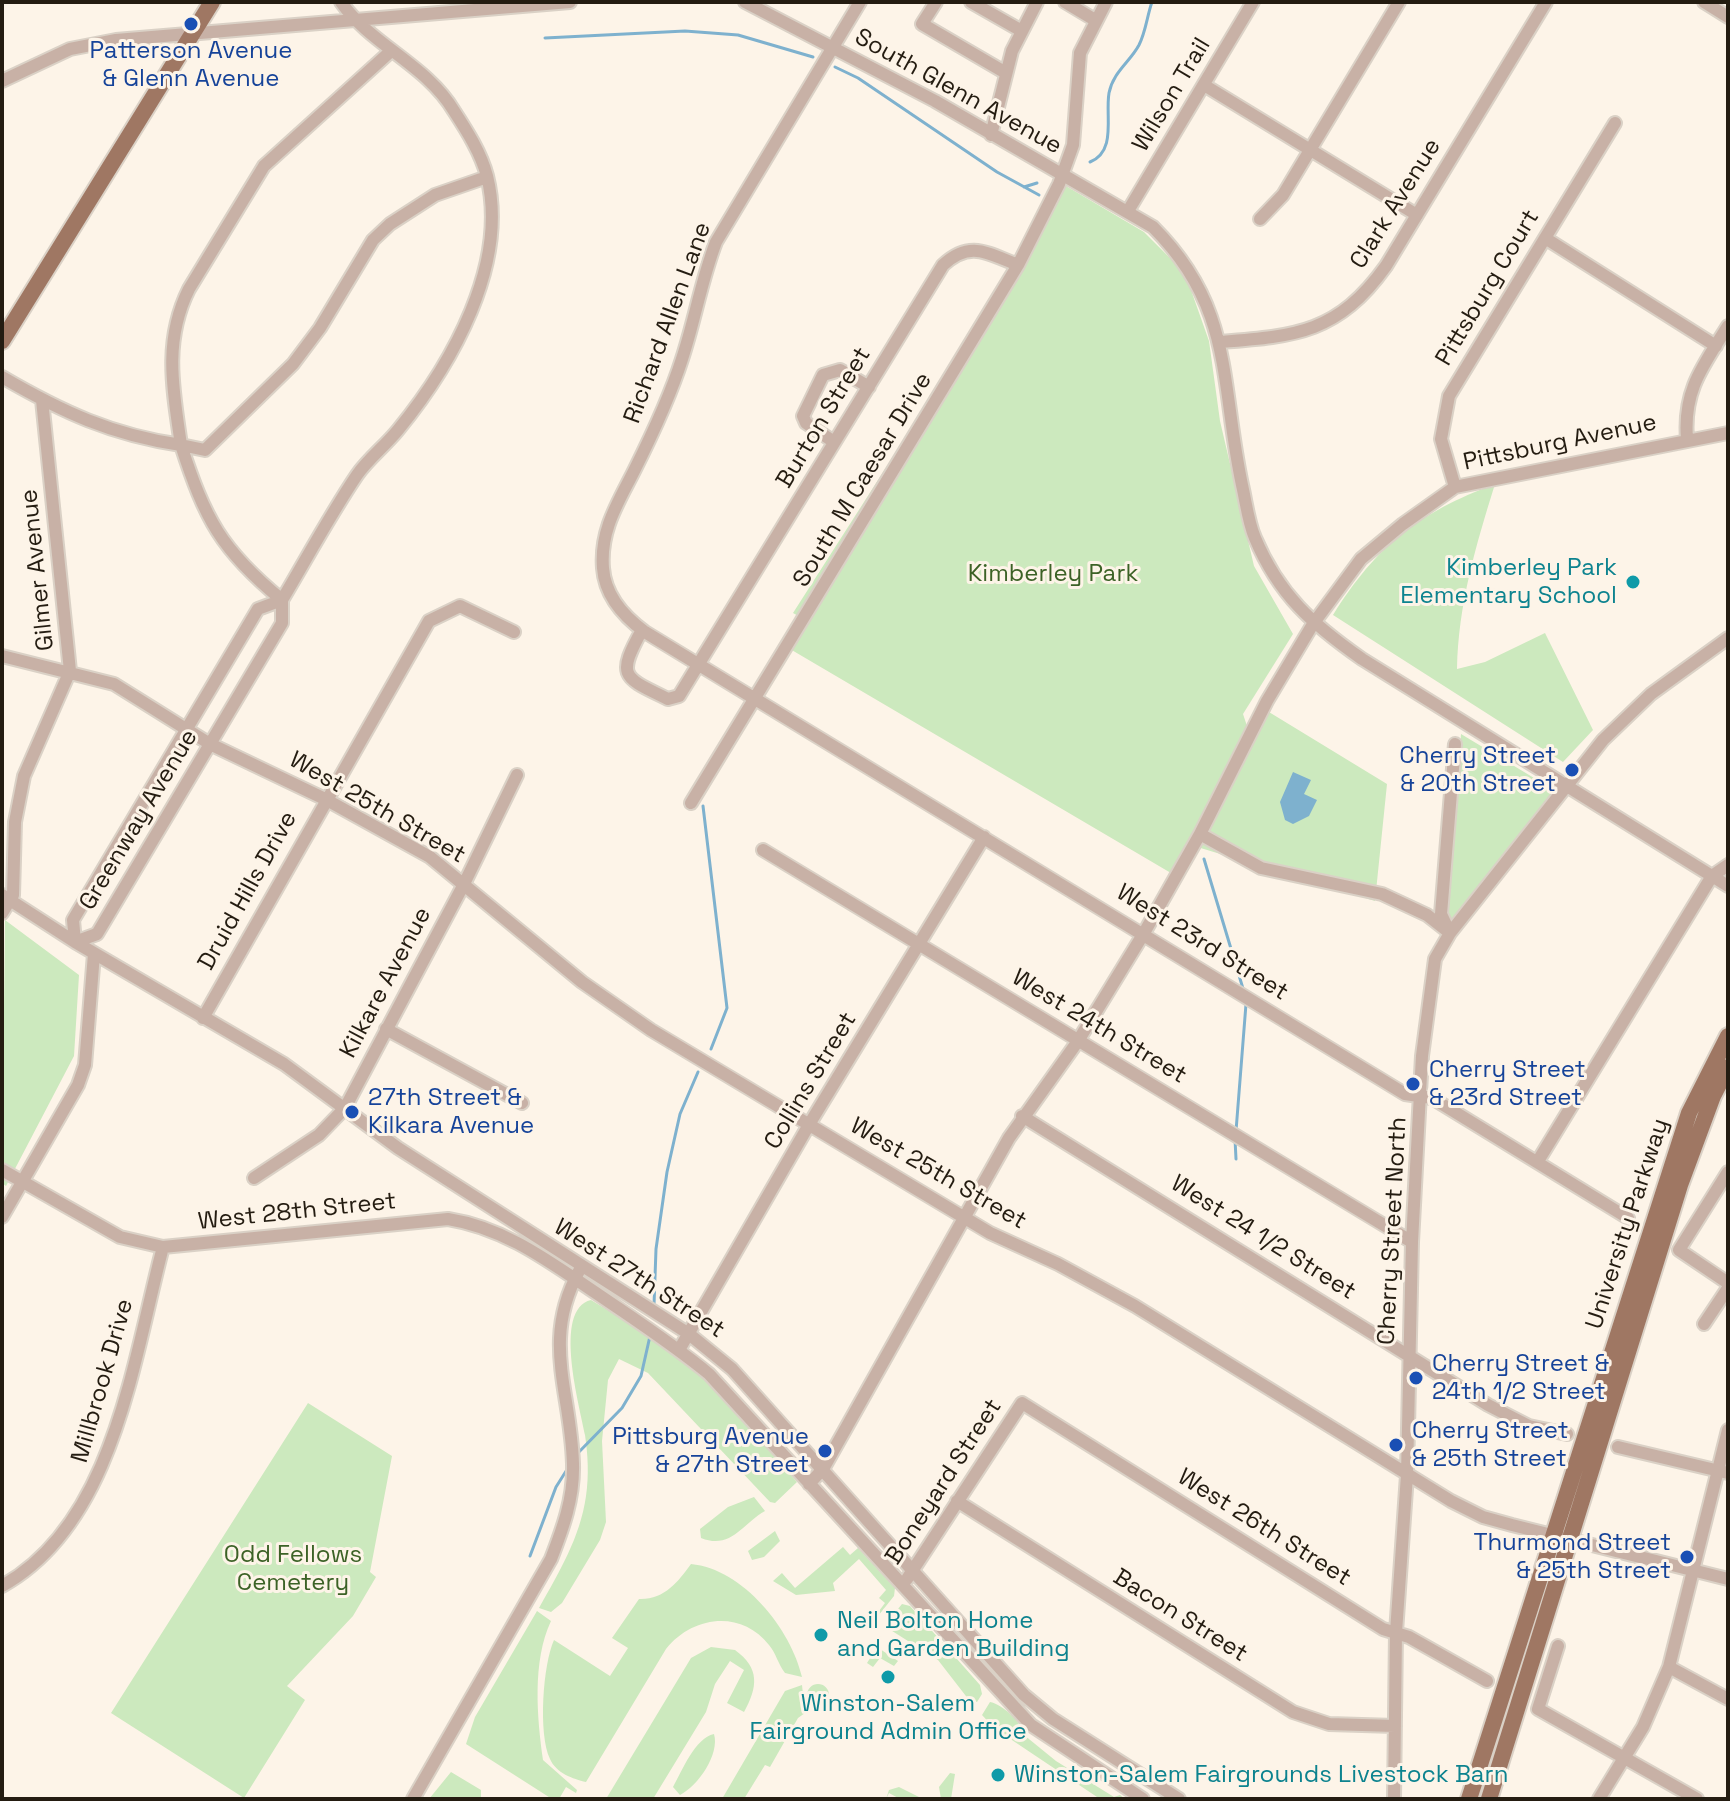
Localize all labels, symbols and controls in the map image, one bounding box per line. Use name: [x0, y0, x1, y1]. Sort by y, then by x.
marker: Patterson Avenue & Glenn Avenue: [182, 15, 200, 33]
street label: South Glenn Avenue: [849, 23, 1067, 161]
street label: Wilson Trail: [1127, 33, 1217, 157]
place label: Patterson Avenue & Glenn Avenue: [90, 37, 292, 93]
street label: Clark Avenue: [1345, 134, 1447, 274]
street label: Pittsburg Court: [1430, 205, 1546, 371]
street label: Richard Allen Lane: [618, 219, 718, 427]
street label: Burton Street: [771, 342, 877, 494]
street label: South M Caesar Drive: [788, 367, 938, 593]
street label: Pittsburg Avenue: [1461, 408, 1659, 478]
street label: Gilmer Avenue: [15, 488, 61, 652]
place label: Kimberley Park Elementary School: [1400, 554, 1617, 610]
park label: Kimberley Park: [968, 560, 1138, 588]
marker: Kimberley Park Elementary School: [1624, 573, 1642, 591]
street label: Greenway Avenue: [74, 724, 204, 916]
place label: Cherry Street & 20th Street: [1399, 742, 1556, 798]
street label: West 25th Street: [284, 746, 470, 870]
marker: Cherry Street & 20th Street: [1563, 761, 1581, 779]
street label: Druid Hills Drive: [193, 807, 303, 975]
street label: West 23rd Street: [1111, 879, 1293, 1007]
street label: Kilkare Avenue: [334, 903, 438, 1063]
street label: West 24th Street: [1007, 964, 1191, 1090]
street label: Collins Street: [759, 1007, 863, 1155]
place label: Cherry Street & 23rd Street: [1429, 1056, 1586, 1112]
marker: Cherry Street & 23rd Street: [1404, 1075, 1422, 1093]
place label: 27th Street & Kilkara Avenue: [368, 1084, 534, 1140]
marker: 27th Street & Kilkara Avenue: [343, 1103, 361, 1121]
street label: West 25th Street: [845, 1112, 1031, 1236]
street label: University Parkway: [1580, 1115, 1676, 1333]
street label: Cherry Street North: [1373, 1116, 1413, 1346]
street label: West 24 1/2 Street: [1165, 1170, 1361, 1306]
street label: West 28th Street: [196, 1187, 398, 1237]
street label: West 27th Street: [548, 1213, 730, 1345]
street label: Millbrook Drive: [66, 1296, 140, 1466]
place label: Cherry Street & 24th 1/2 Street: [1432, 1350, 1609, 1406]
marker: Cherry Street & 24th 1/2 Street: [1407, 1369, 1425, 1387]
street label: Boneyard Street: [880, 1394, 1008, 1570]
place label: Cherry Street & 25th Street: [1412, 1417, 1569, 1473]
place label: Pittsburg Avenue & 27th Street: [612, 1423, 809, 1479]
marker: Cherry Street & 25th Street: [1387, 1436, 1405, 1454]
marker: Pittsburg Avenue & 27th Street: [816, 1442, 834, 1460]
street label: West 26th Street: [1172, 1463, 1356, 1593]
place label: Thurmond Street & 25th Street: [1473, 1529, 1671, 1585]
park label: Odd Fellows Cemetery: [224, 1541, 362, 1597]
marker: Thurmond Street & 25th Street: [1678, 1548, 1696, 1566]
street label: Bacon Street: [1108, 1563, 1252, 1669]
place label: Neil Bolton Home and Garden Building: [837, 1607, 1070, 1663]
marker: Neil Bolton Home and Garden Building: [812, 1626, 830, 1644]
marker: Winston-Salem Fairground Admin Office: [879, 1668, 897, 1686]
place label: Winston-Salem Fairground Admin Office: [749, 1690, 1027, 1746]
place label: Winston-Salem Fairgrounds Livestock Barn: [1014, 1761, 1508, 1789]
marker: Winston-Salem Fairgrounds Livestock Barn: [989, 1766, 1007, 1784]

